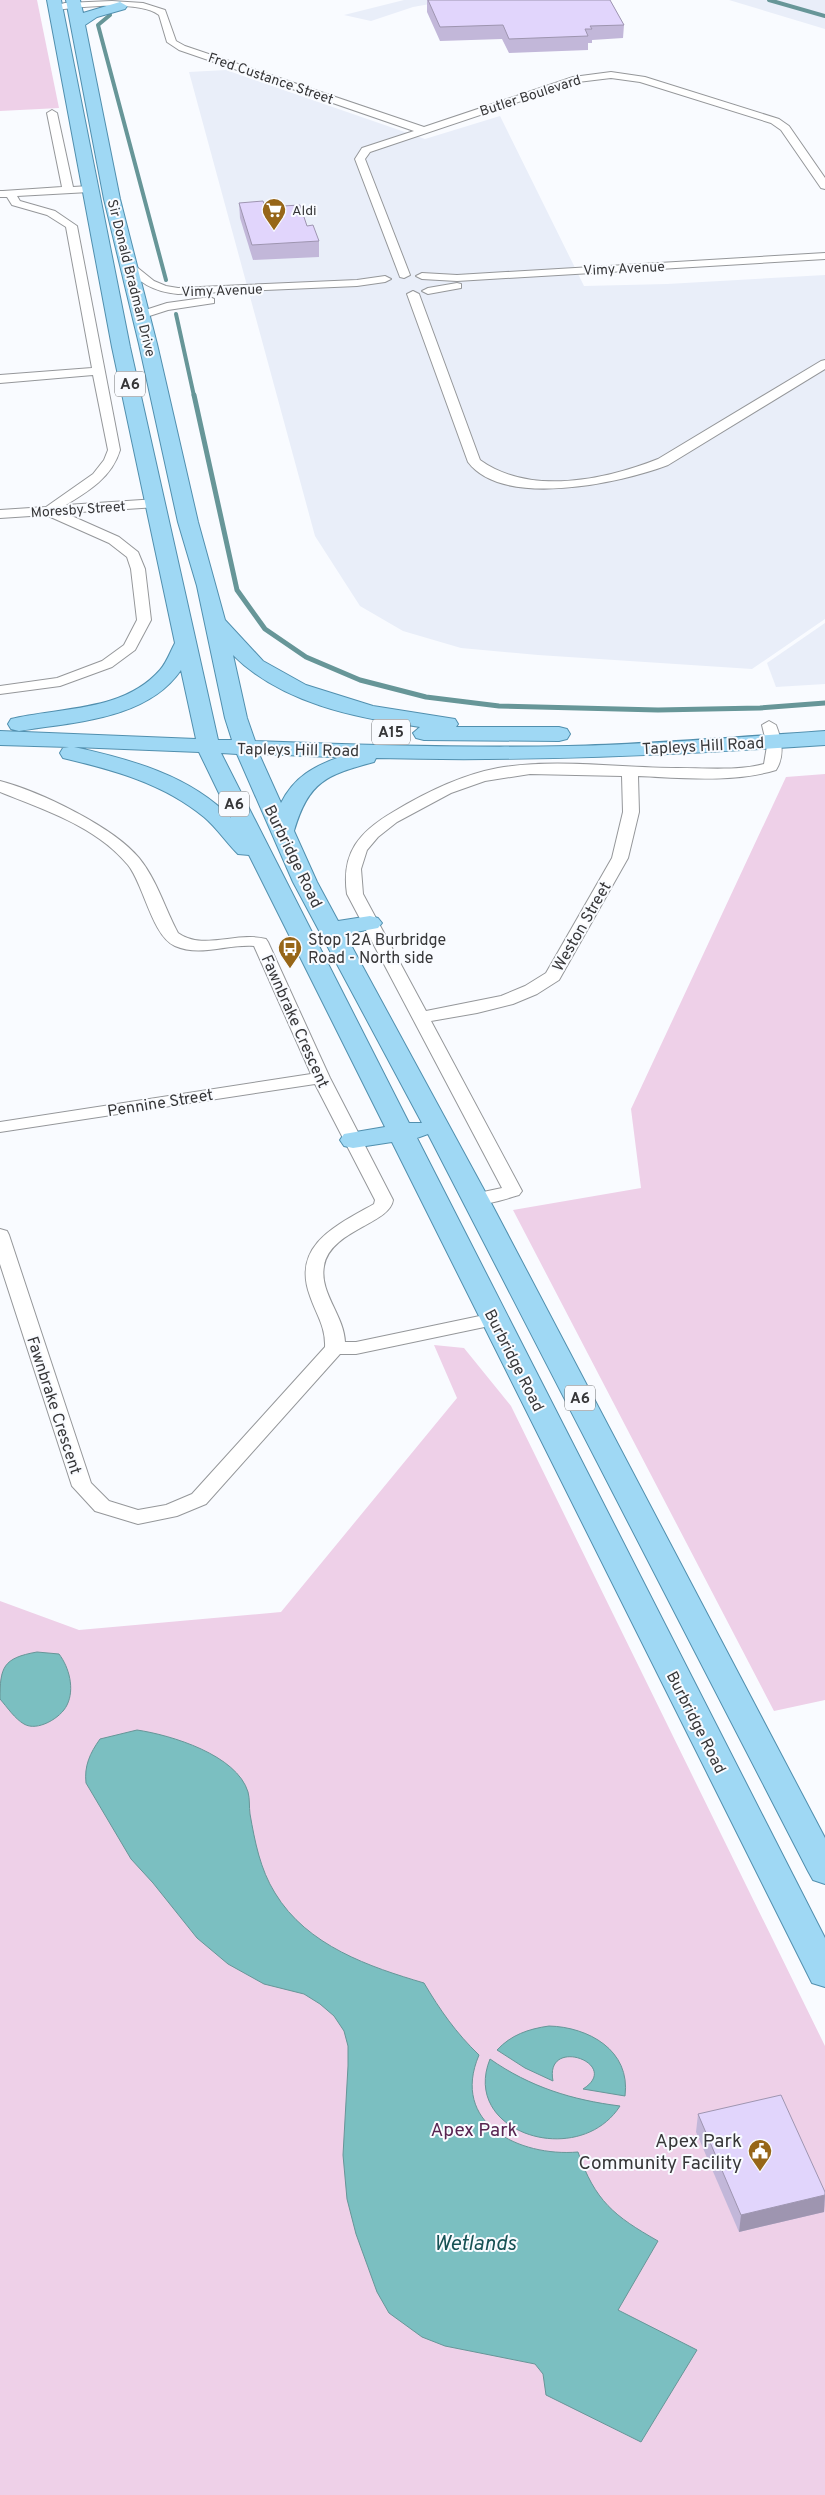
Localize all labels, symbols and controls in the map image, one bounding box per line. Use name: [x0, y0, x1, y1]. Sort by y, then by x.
street label: Fred Custance Street: [206, 50, 335, 109]
street label: Butler Boulevard: [478, 72, 583, 121]
supermarket icon: Aldi: [261, 197, 287, 231]
street label: Sir Donald Bradman Drive: [103, 198, 158, 359]
place label: Aldi: [292, 203, 317, 220]
street label: Vimy Avenue: [583, 259, 665, 280]
street label: Vimy Avenue: [181, 282, 263, 301]
road number: A6: [115, 372, 145, 396]
street label: Moresby Street: [30, 499, 126, 522]
road number: A15: [372, 720, 410, 744]
street label: Tapleys Hill Road: [642, 734, 765, 760]
street label: Tapleys Hill Road: [237, 740, 359, 762]
road number: A6: [219, 792, 249, 816]
street label: Burbridge Road: [259, 802, 326, 912]
street label: Weston Street: [549, 878, 617, 976]
place label: Stop 12A Burbridge Road - North side: [308, 931, 446, 969]
bus stop icon: Stop 12A Burbridge Road - North side: [277, 935, 303, 969]
street label: Fawnbrake Crescent: [256, 952, 333, 1092]
street label: Pennine Street: [106, 1086, 215, 1122]
street label: Burbridge Road: [479, 1306, 548, 1415]
street label: Fawnbrake Crescent: [21, 1334, 85, 1477]
road number: A6: [565, 1386, 595, 1410]
street label: Burbridge Road: [661, 1668, 730, 1777]
park label: Apex Park: [430, 2119, 518, 2143]
place label: Apex Park Community Facility: [579, 2130, 742, 2176]
public building icon: Apex Park Community Facility: [747, 2138, 773, 2172]
water label: Wetlands: [434, 2231, 517, 2258]

